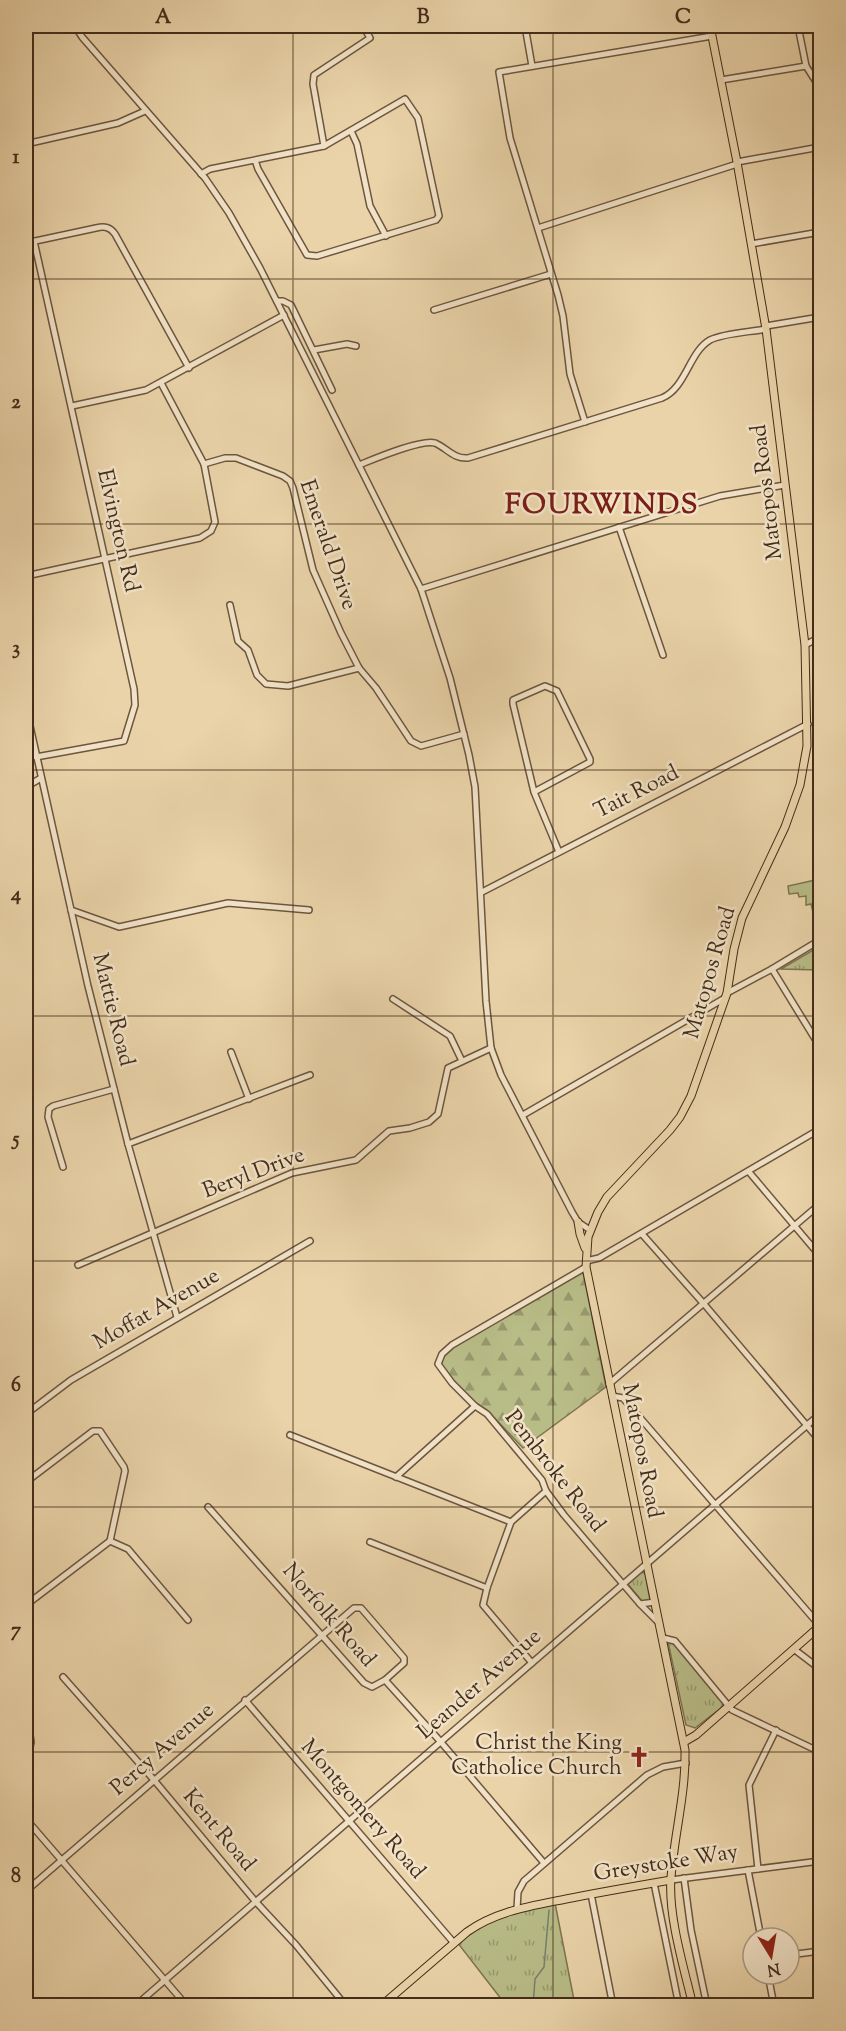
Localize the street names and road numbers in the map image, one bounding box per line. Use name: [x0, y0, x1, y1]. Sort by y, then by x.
street label: Matopos Road: [744, 422, 792, 562]
street label: Elvington Rd: [87, 466, 147, 596]
street label: Emerald Drive: [290, 476, 364, 614]
street label: Tait Road: [589, 758, 685, 828]
street label: Matopos Road: [677, 903, 745, 1043]
street label: Mattie Road: [82, 950, 142, 1070]
street label: Beryl Drive: [198, 1140, 310, 1208]
street label: Moffat Avenue: [88, 1261, 226, 1359]
street label: Matopos Road: [612, 1381, 670, 1521]
street label: Pembroke Road: [496, 1404, 612, 1540]
street label: Norfolk Road: [274, 1557, 382, 1675]
street label: Leander Avenue: [411, 1622, 549, 1748]
street label: Percy Avenue: [104, 1696, 222, 1804]
street label: Montgomery Road: [292, 1733, 432, 1887]
street label: Kent Road: [174, 1783, 262, 1879]
street label: Greystoke Way: [592, 1837, 740, 1891]

